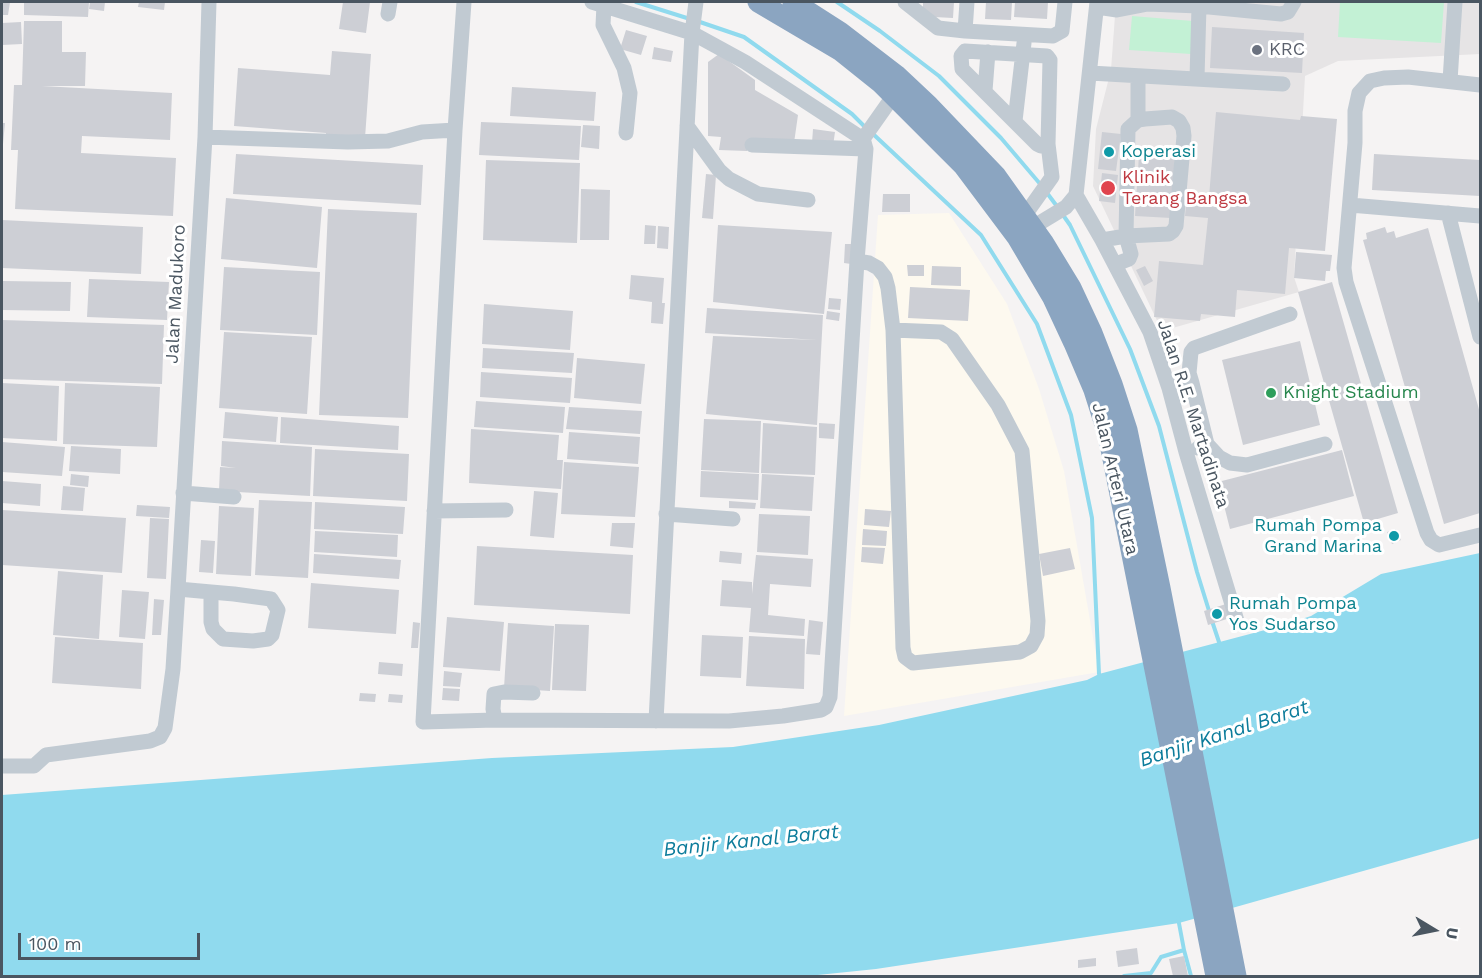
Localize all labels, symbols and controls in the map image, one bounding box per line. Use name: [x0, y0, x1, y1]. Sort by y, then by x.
place label: KRC: [1269, 39, 1305, 61]
marker: KRC: [1250, 43, 1264, 57]
place label: Koperasi: [1121, 141, 1196, 163]
marker: Koperasi: [1102, 145, 1116, 159]
place label: Klinik Terang Bangsa: [1122, 167, 1248, 210]
marker: Klinik Terang Bangsa: [1099, 179, 1117, 197]
street label: Jalan Madukoro: [162, 224, 190, 364]
street label: Jalan R.E. Martadinata: [1152, 317, 1234, 511]
place label: Knight Stadium: [1283, 382, 1419, 404]
marker: Knight Stadium: [1264, 386, 1278, 400]
street label: Jalan Arteri Utara: [1087, 401, 1143, 557]
place label: Rumah Pompa Grand Marina: [1254, 515, 1382, 558]
marker: Rumah Pompa Grand Marina: [1387, 529, 1401, 543]
place label: Rumah Pompa Yos Sudarso: [1229, 593, 1357, 636]
marker: Rumah Pompa Yos Sudarso: [1210, 607, 1224, 621]
water label: Banjir Kanal Barat: [1136, 695, 1312, 773]
water label: Banjir Kanal Barat: [662, 820, 840, 862]
north arrow: [1404, 900, 1464, 960]
scale bar: [21, 921, 202, 959]
text: U: [1442, 926, 1463, 940]
text: 100 m: [29, 933, 82, 954]

